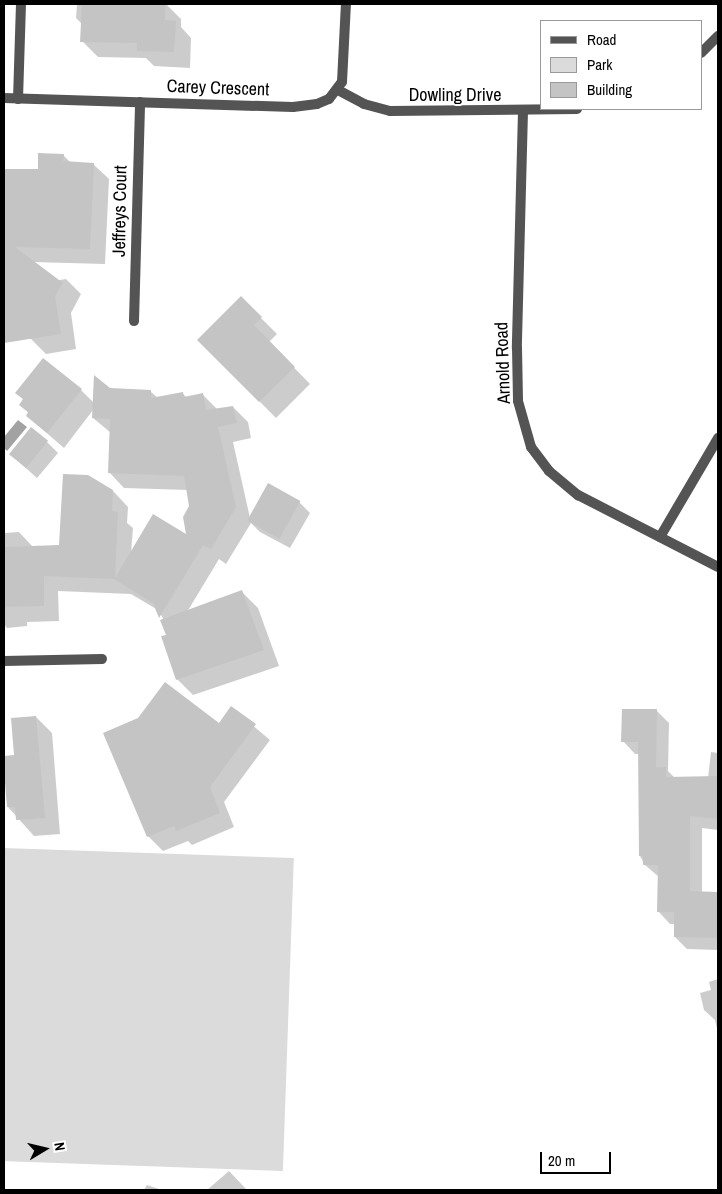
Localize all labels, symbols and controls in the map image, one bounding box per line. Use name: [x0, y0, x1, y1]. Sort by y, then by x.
legend: [540, 20, 702, 110]
text: Road: [587, 29, 616, 50]
text: Park: [587, 54, 612, 75]
street label: Carey Crescent: [166, 75, 270, 101]
text: Building: [587, 79, 632, 100]
street label: Dowling Drive: [409, 84, 501, 106]
street label: Jeffreys Court: [108, 165, 132, 257]
street label: Arnold Road: [491, 322, 515, 404]
north arrow: [20, 1124, 70, 1174]
text: N: [50, 1141, 69, 1152]
scale bar: [542, 1142, 613, 1174]
text: 20 m: [548, 1150, 575, 1171]

